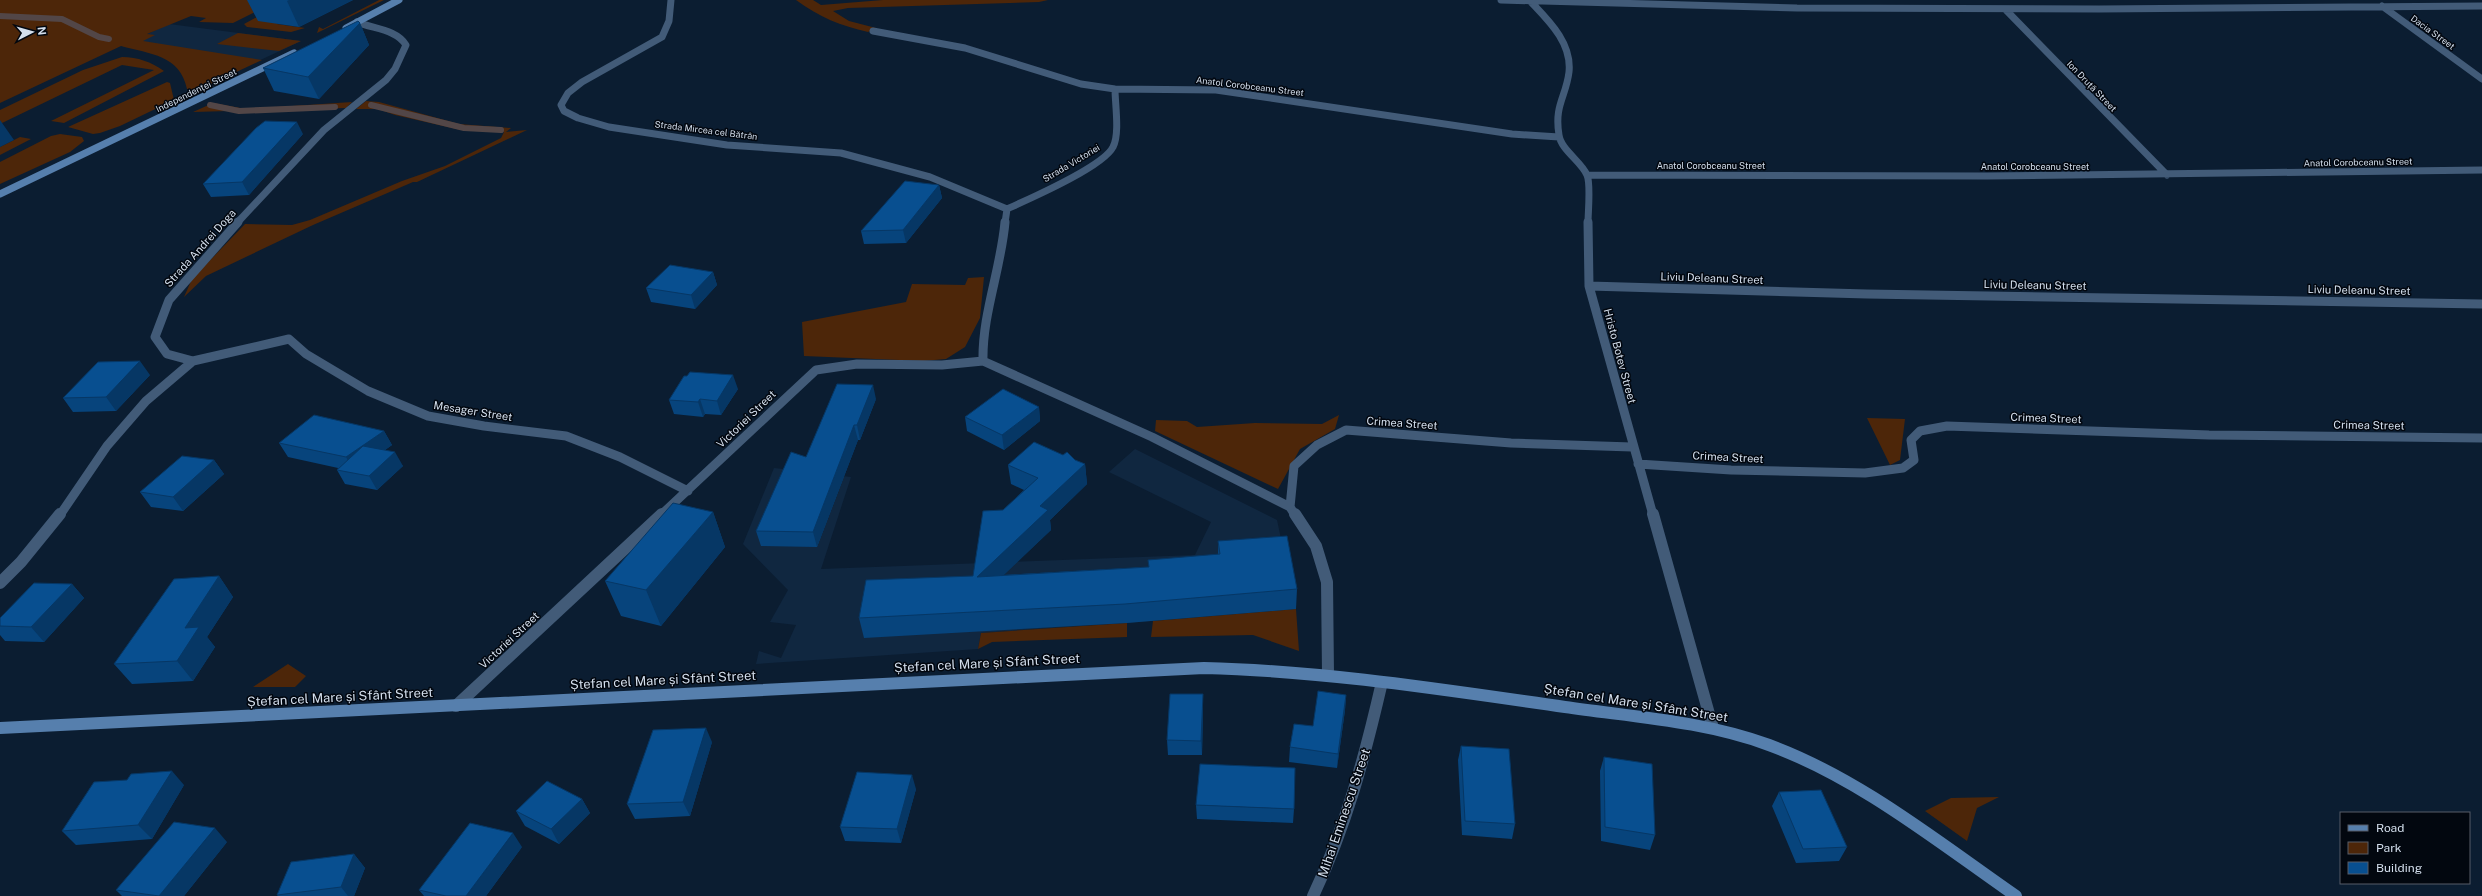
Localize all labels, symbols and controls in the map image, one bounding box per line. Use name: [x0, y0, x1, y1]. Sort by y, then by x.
north arrow: [12, 12, 52, 52]
street label: Dacia Street: [2409, 12, 2458, 52]
text: N: [36, 26, 48, 36]
street label: Ion Druță Street: [2065, 58, 2120, 114]
street label: Independenței Street: [154, 65, 239, 114]
street label: Anatol Corobceanu Street: [1195, 74, 1305, 98]
street label: Strada Mircea cel Bătrân: [654, 118, 758, 142]
street label: Strada Victoriei: [1041, 142, 1101, 184]
street label: Anatol Corobceanu Street: [2304, 156, 2413, 168]
street label: Anatol Corobceanu Street: [1657, 160, 1766, 171]
street label: Anatol Corobceanu Street: [1981, 161, 2090, 172]
street label: Strada Andrei Doga: [162, 207, 238, 289]
street label: Liviu Deleanu Street: [1660, 270, 1764, 286]
street label: Liviu Deleanu Street: [1983, 278, 2087, 292]
street label: Liviu Deleanu Street: [2307, 283, 2411, 297]
street label: Hristo Botev Street: [1602, 307, 1638, 405]
street label: Victoriei Street: [714, 388, 778, 450]
street label: Mesager Street: [433, 399, 513, 423]
street label: Crimea Street: [2010, 411, 2082, 425]
street label: Crimea Street: [1366, 415, 1438, 431]
street label: Crimea Street: [2333, 418, 2405, 432]
street label: Crimea Street: [1692, 449, 1764, 465]
street label: Victoriei Street: [477, 609, 541, 671]
street label: Ștefan cel Mare și Sfânt Street: [894, 651, 1080, 675]
street label: Ștefan cel Mare și Sfânt Street: [570, 668, 756, 692]
street label: Ștefan cel Mare și Sfânt Street: [1543, 681, 1729, 725]
street label: Ștefan cel Mare și Sfânt Street: [247, 685, 433, 709]
street label: Mihai Eminescu Street: [1315, 747, 1373, 879]
legend: [2340, 812, 2470, 884]
text: Road: [2376, 821, 2404, 835]
text: Park: [2376, 841, 2402, 855]
text: Building: [2376, 861, 2422, 875]

